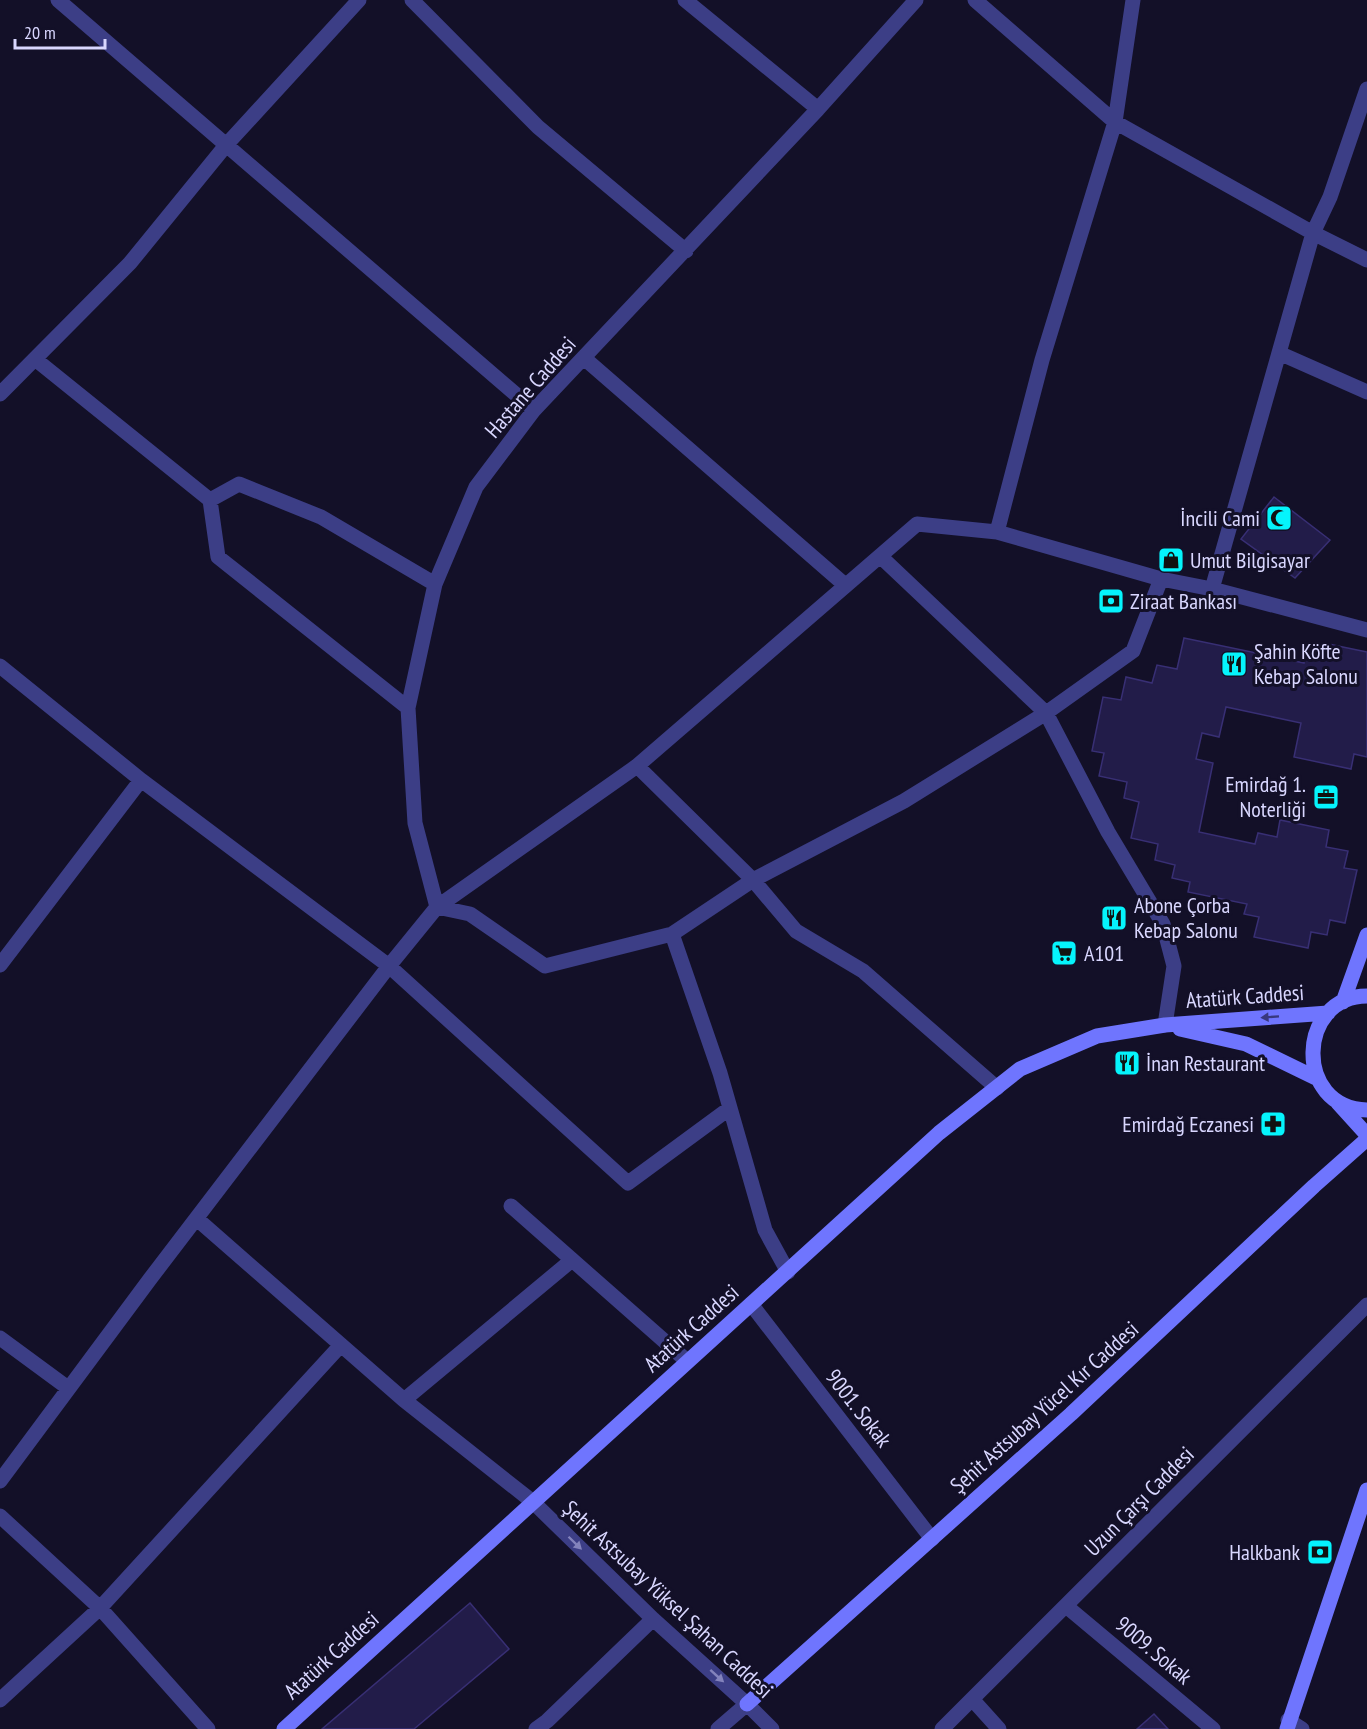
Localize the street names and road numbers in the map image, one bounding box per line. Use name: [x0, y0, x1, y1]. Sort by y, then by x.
street label: Hastane Caddesi: [478, 331, 582, 443]
street label: Atatürk Caddesi: [1185, 978, 1305, 1014]
street label: Atatürk Caddesi: [638, 1278, 744, 1378]
street label: Şehit Astsubay Yücel Kır Caddesi: [944, 1315, 1144, 1499]
street label: 9001. Sokak: [820, 1363, 898, 1453]
street label: Uzun Çarşı Caddesi: [1078, 1440, 1200, 1562]
street label: Şehit Astsubay Yüksel Şahan Caddesi: [557, 1494, 779, 1704]
street label: Atatürk Caddesi: [278, 1605, 384, 1705]
street label: 9009. Sokak: [1110, 1610, 1198, 1690]

